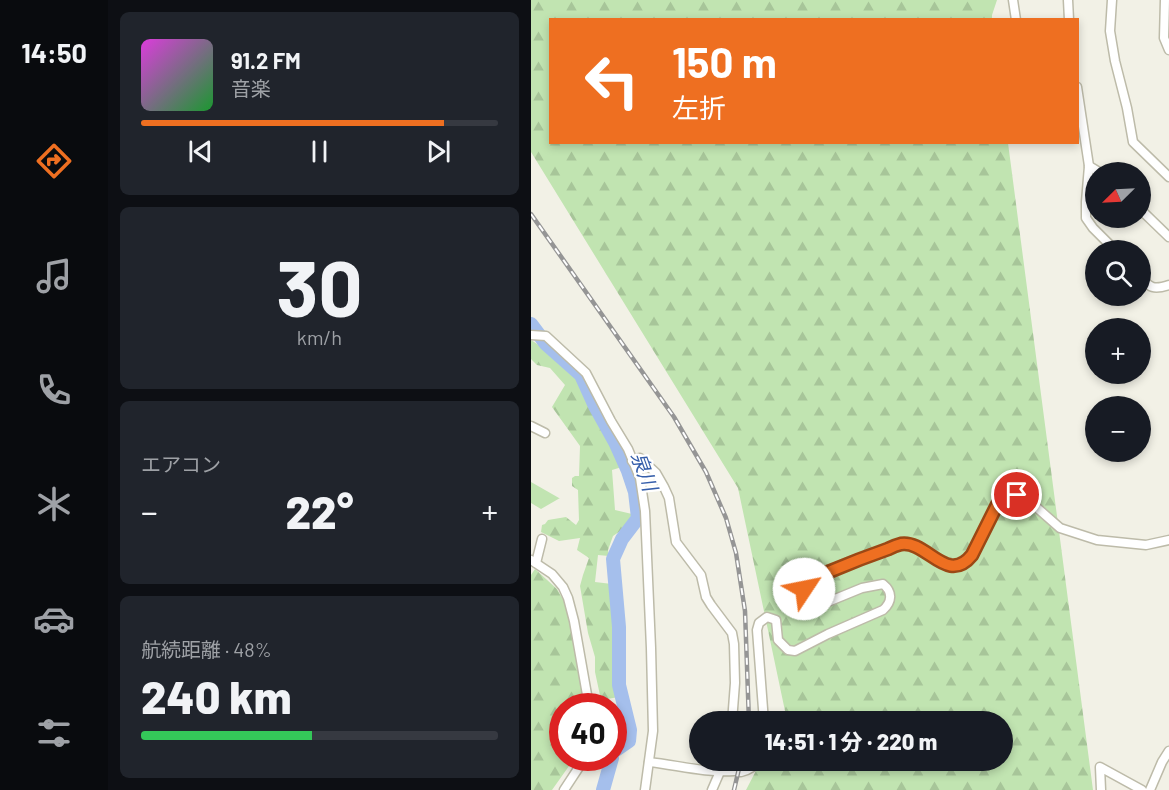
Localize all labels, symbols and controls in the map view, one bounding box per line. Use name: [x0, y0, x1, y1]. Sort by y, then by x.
text: 14:50: [21, 36, 87, 68]
text: 150 m: [672, 36, 777, 86]
icon: left: [573, 42, 651, 120]
text: 91.2 FM: [231, 47, 301, 73]
text: 音楽: [231, 76, 271, 100]
text: 左折: [672, 91, 726, 123]
icon: previous: [184, 135, 217, 168]
icon: pause: [303, 135, 336, 168]
icon: next: [422, 135, 455, 168]
icon: directions: [33, 140, 75, 182]
north arrow: [1085, 162, 1151, 228]
map controls: [1085, 162, 1151, 462]
text: 30: [276, 239, 363, 333]
button: search: [1085, 240, 1151, 306]
icon: music: [33, 255, 75, 297]
button: +: [1085, 318, 1151, 384]
text: km/h: [297, 325, 342, 349]
icon: phone: [33, 369, 75, 411]
button: −: [1085, 396, 1151, 462]
water label: 泉川: [627, 448, 664, 496]
text: エアコン: [141, 452, 221, 476]
pin: [991, 469, 1042, 520]
icon: arrive: [1000, 478, 1033, 511]
icon: climate: [33, 483, 75, 525]
text: 22°: [286, 484, 353, 538]
text: −: [141, 491, 158, 531]
text: +: [481, 491, 498, 531]
position arrow: [772, 557, 836, 621]
icon: car: [33, 598, 75, 640]
text: 航続距離 · 48%: [141, 637, 272, 661]
text: 240 km: [141, 669, 292, 723]
speed limit sign: 40: [549, 693, 627, 771]
icon: filters: [33, 712, 75, 754]
text: 14:51 · 1 分 · 220 m: [765, 728, 937, 754]

